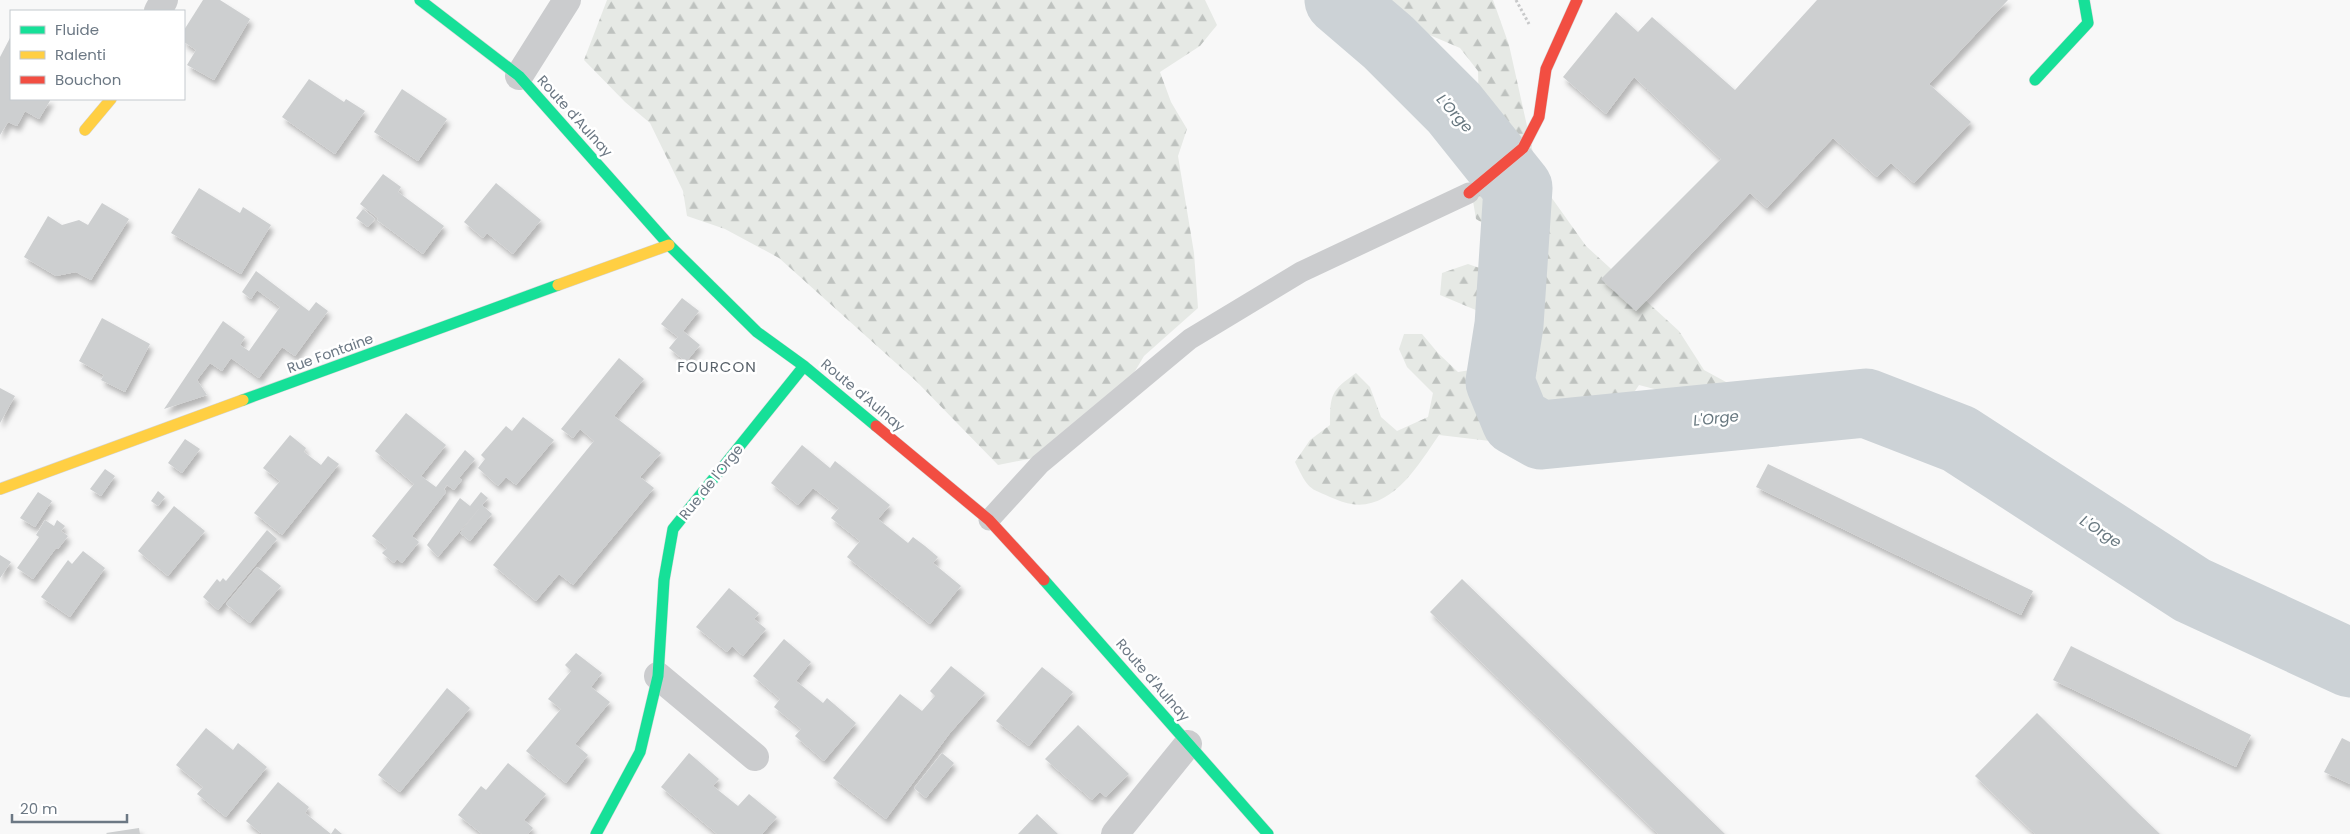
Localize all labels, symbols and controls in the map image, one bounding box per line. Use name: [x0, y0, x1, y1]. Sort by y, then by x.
legend: [10, 10, 185, 100]
text: Fluide: [55, 19, 99, 40]
text: Ralenti: [55, 44, 106, 65]
text: Bouchon: [55, 69, 121, 90]
street label: Route d'Aulnay: [533, 71, 617, 161]
water label: L'Orge: [1432, 89, 1478, 137]
street label: Rue Fontaine: [284, 328, 376, 378]
street label: Route d'Aulnay: [817, 354, 909, 436]
district label: FOURCON: [677, 356, 757, 377]
water label: L'Orge: [1692, 405, 1740, 431]
street label: Rue de l'Orge: [674, 440, 748, 524]
water label: L'Orge: [2076, 510, 2126, 552]
street label: Route d'Aulnay: [1111, 634, 1195, 726]
scale bar: [12, 792, 128, 824]
text: 20 m: [20, 798, 58, 819]

